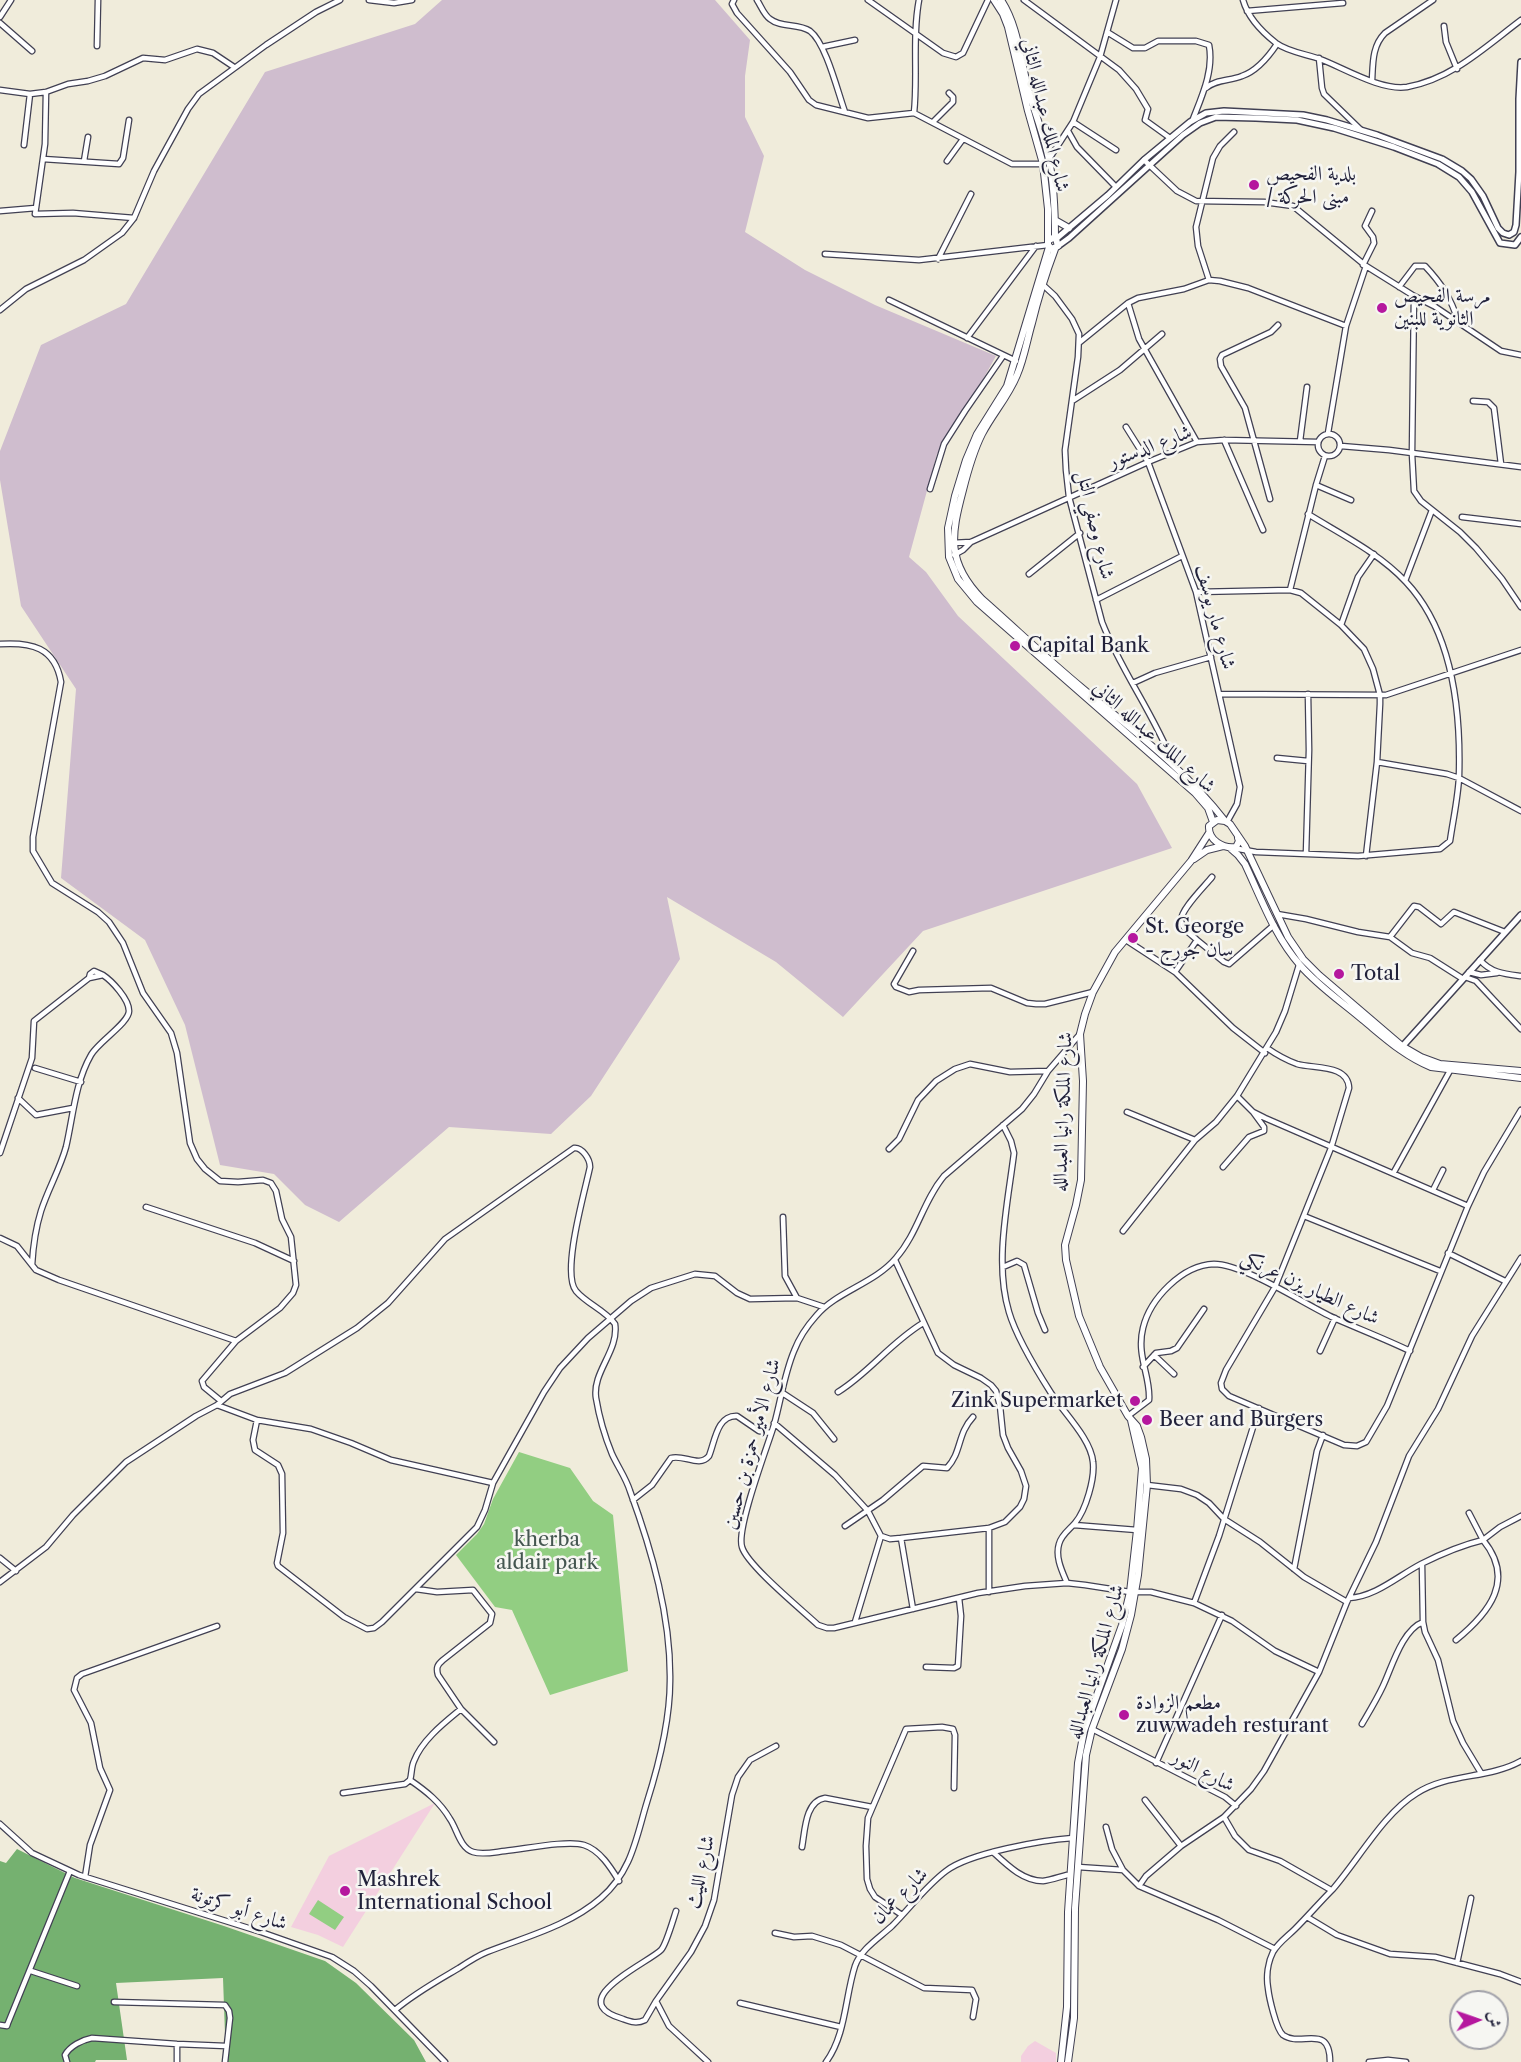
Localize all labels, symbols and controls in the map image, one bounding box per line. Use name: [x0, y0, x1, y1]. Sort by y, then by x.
street label: شارع الملك عبدالله الثاني: [1016, 36, 1074, 194]
place label: بلدية الفحيص / مبنى الحركة: [1266, 162, 1356, 209]
marker: بلدية الفحيص / مبنى الحركة: [1247, 178, 1261, 192]
place label: مرسة الفحيص الثانوية للبنين: [1394, 284, 1491, 331]
marker: مرسة الفحيص الثانوية للبنين: [1375, 301, 1389, 315]
street label: شارع الدستور: [1105, 420, 1195, 474]
street label: شارع وصفي التل: [1071, 468, 1119, 582]
street label: شارع مار يوسف: [1189, 562, 1241, 672]
place label: Capital Bank: [1027, 634, 1149, 658]
marker: Capital Bank: [1008, 639, 1022, 653]
street label: شارع الملك عبدالله الثاني: [1088, 675, 1220, 799]
place label: St. George - سان جورج: [1145, 915, 1244, 962]
marker: St. George - سان جورج: [1126, 931, 1140, 945]
place label: Total: [1351, 962, 1400, 986]
marker: Total: [1332, 967, 1346, 981]
street label: شارع الملكة رانيا العبدالله: [1048, 1032, 1078, 1192]
street label: شارع الطيار يزن عرنكي: [1237, 1245, 1383, 1331]
street label: شارع الأمير حمزة بن حسين: [718, 1356, 786, 1532]
place label: Zink Supermarket: [951, 1389, 1123, 1413]
marker: Zink Supermarket: [1128, 1394, 1142, 1408]
place label: Beer and Burgers: [1159, 1408, 1323, 1432]
marker: Beer and Burgers: [1140, 1413, 1154, 1427]
park label: kherba aldair park: [496, 1528, 598, 1575]
street label: شارع الملكة رانيا العبدالله: [1062, 1582, 1130, 1742]
place label: مطعم الزوادة zuwwadeh resturant: [1136, 1691, 1329, 1738]
marker: مطعم الزوادة zuwwadeh resturant: [1117, 1708, 1131, 1722]
street label: شارع النور: [1168, 1745, 1238, 1797]
street label: شارع الليث: [682, 1833, 720, 1911]
street label: شارع عمان: [867, 1863, 933, 1929]
place label: Mashrek International School: [357, 1868, 552, 1915]
street label: شارع أبو كرتونة: [188, 1882, 290, 1936]
marker: Mashrek International School: [338, 1884, 352, 1898]
north arrow: [1449, 1990, 1509, 2050]
text: ش: [1485, 2011, 1505, 2028]

